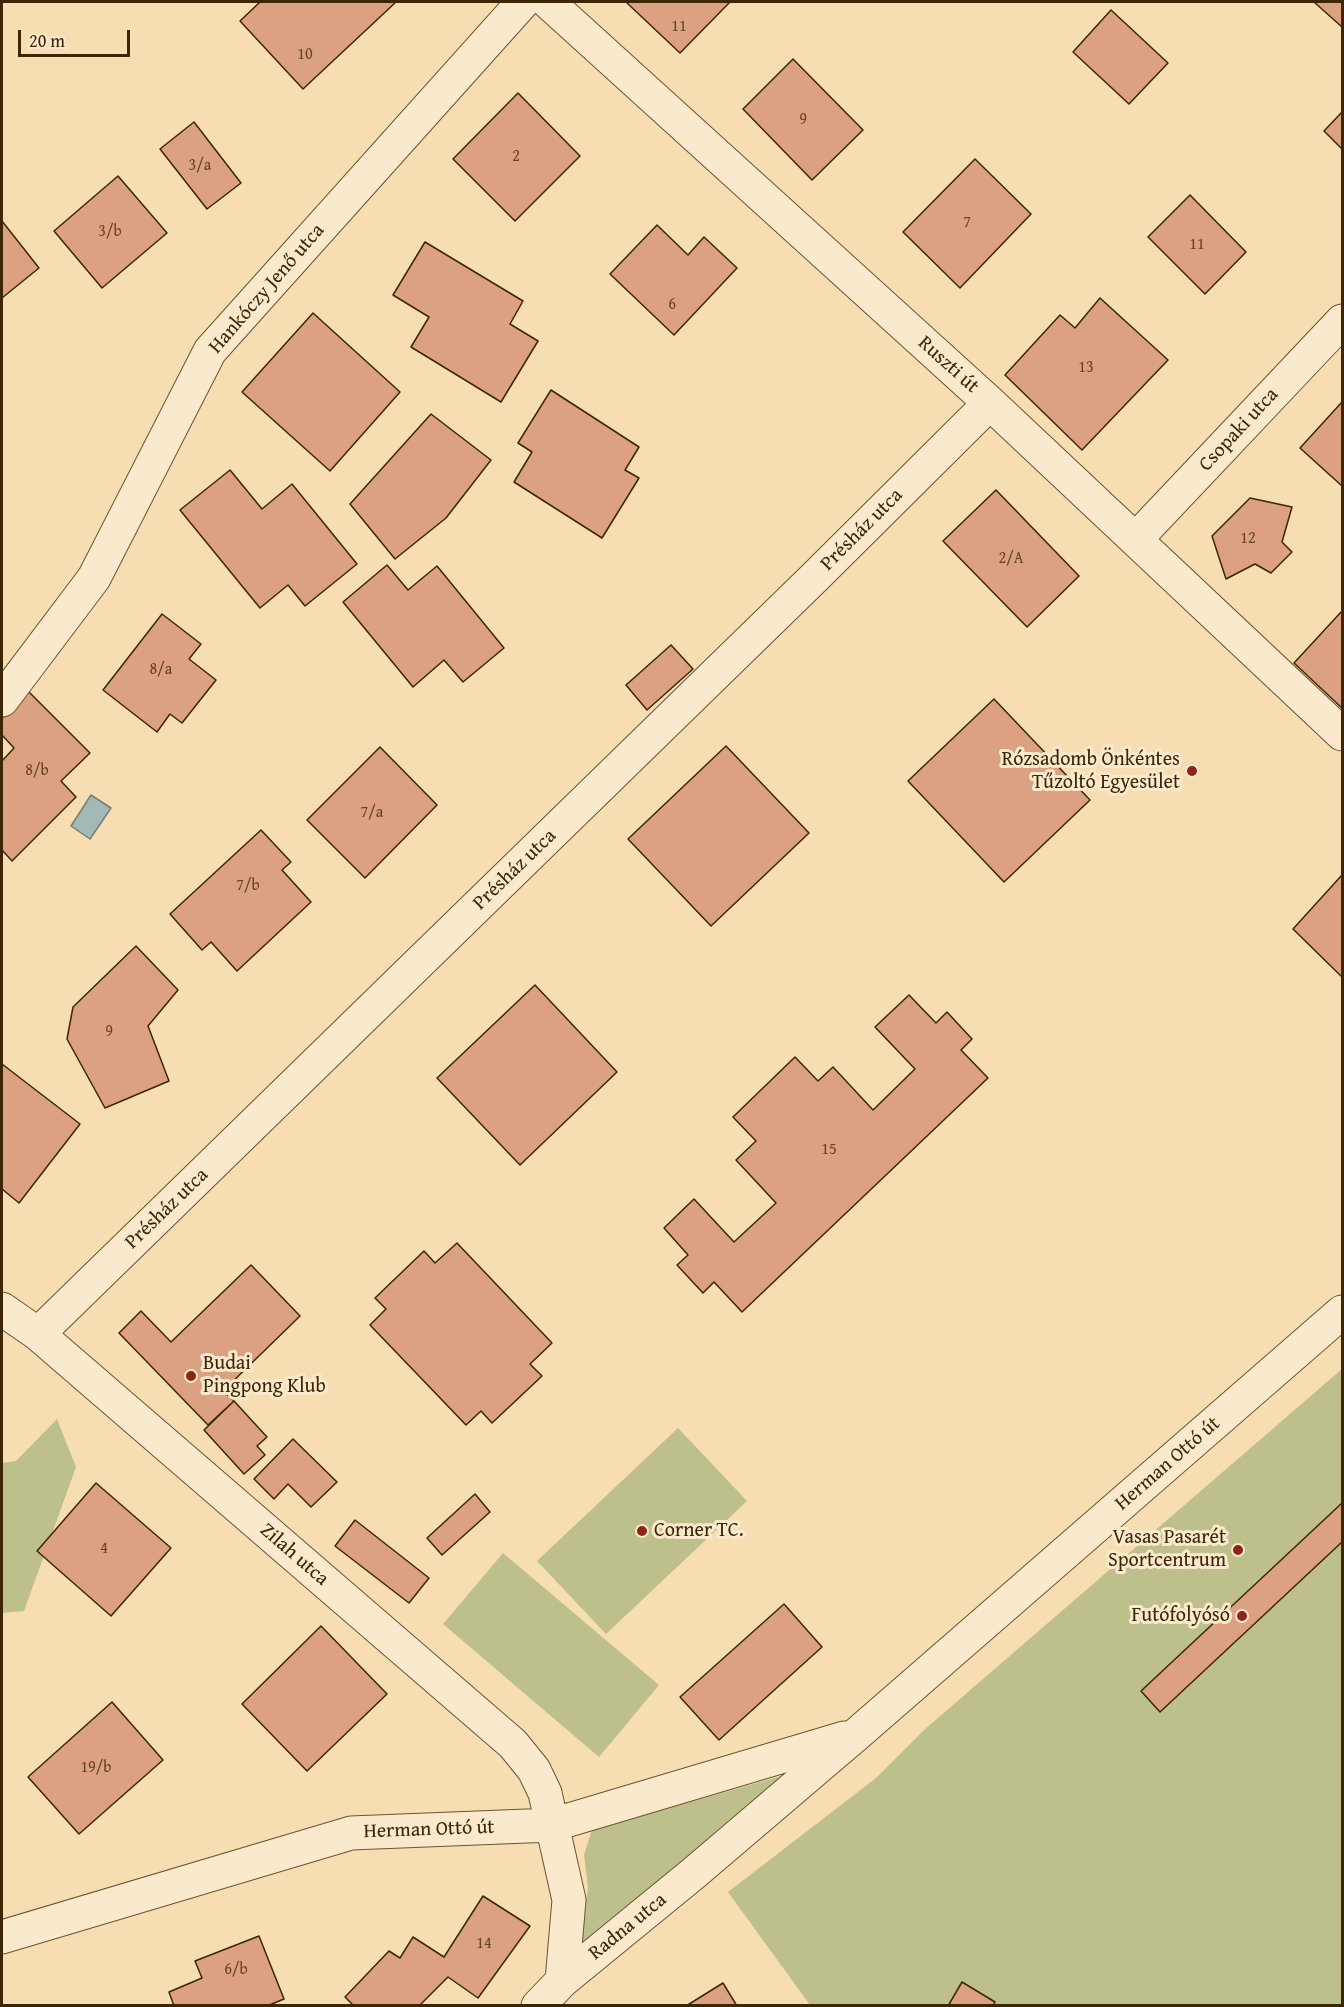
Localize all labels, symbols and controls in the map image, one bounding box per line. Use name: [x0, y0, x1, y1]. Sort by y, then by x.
house number: 11: [671, 17, 687, 37]
scale bar: [21, 18, 134, 56]
text: 20 m: [29, 27, 65, 54]
house number: 10: [297, 45, 313, 65]
house number: 9: [799, 110, 807, 130]
house number: 2: [512, 147, 520, 167]
house number: 3/a: [189, 156, 211, 176]
house number: 7: [963, 213, 971, 233]
street label: Hankóczy Jenő utca: [204, 219, 330, 359]
house number: 3/b: [98, 222, 122, 242]
house number: 11: [1189, 235, 1205, 255]
house number: 6: [668, 295, 676, 315]
street label: Ruszti út: [912, 331, 984, 399]
house number: 13: [1078, 358, 1094, 378]
street label: Csopaki utca: [1194, 383, 1284, 477]
street label: Présház utca: [816, 484, 908, 576]
house number: 12: [1240, 529, 1256, 549]
house number: 2/A: [999, 549, 1023, 569]
house number: 8/a: [150, 660, 172, 680]
place label: Rózsadomb Önkéntes Tűzoltó Egyesület: [1002, 748, 1180, 795]
house number: 8/b: [25, 761, 49, 781]
marker: Rózsadomb Önkéntes Tűzoltó Egyesület: [1185, 764, 1199, 778]
house number: 7/a: [361, 803, 383, 823]
street label: Présház utca: [468, 824, 562, 916]
house number: 7/b: [236, 876, 260, 896]
house number: 9: [105, 1022, 113, 1042]
house number: 15: [821, 1140, 837, 1160]
street label: Présház utca: [120, 1163, 214, 1255]
place label: Budai Pingpong Klub: [203, 1352, 326, 1399]
marker: Budai Pingpong Klub: [184, 1369, 198, 1383]
street label: Herman Ottó út: [1111, 1412, 1225, 1516]
street label: Zilah utca: [255, 1519, 333, 1591]
place label: Corner TC.: [654, 1519, 744, 1543]
marker: Corner TC.: [635, 1524, 649, 1538]
place label: Vasas Pasarét Sportcentrum: [1108, 1526, 1226, 1573]
house number: 4: [100, 1539, 108, 1559]
marker: Vasas Pasarét Sportcentrum: [1231, 1543, 1245, 1557]
place label: Futófolyósó: [1132, 1604, 1230, 1628]
marker: Futófolyósó: [1235, 1609, 1249, 1623]
house number: 19/b: [80, 1758, 112, 1778]
street label: Herman Ottó út: [363, 1816, 495, 1844]
street label: Radna utca: [584, 1888, 672, 1966]
house number: 14: [476, 1934, 492, 1954]
house number: 6/b: [224, 1960, 248, 1980]

